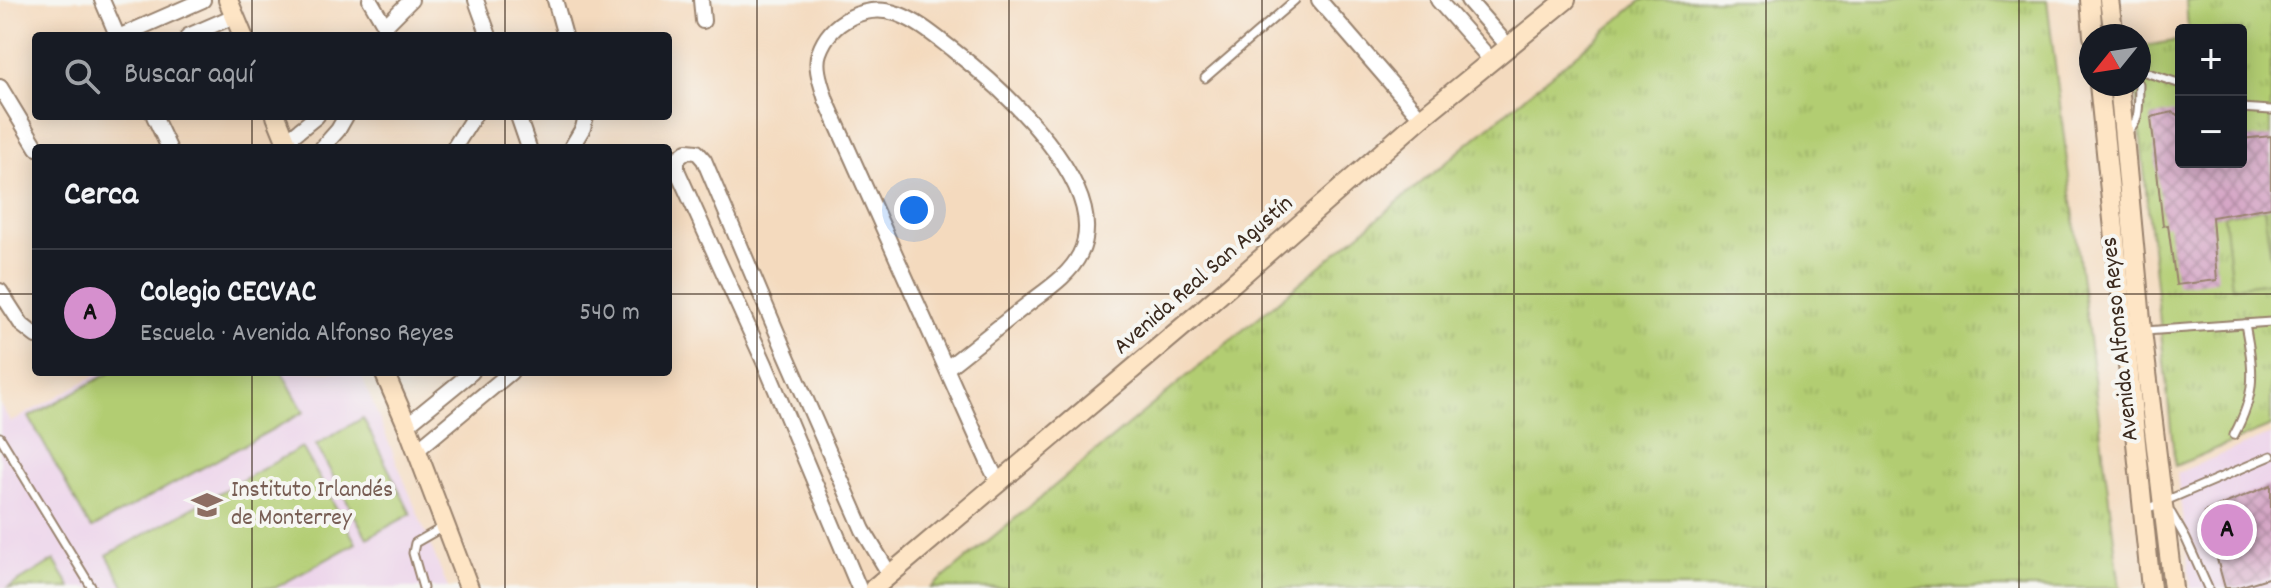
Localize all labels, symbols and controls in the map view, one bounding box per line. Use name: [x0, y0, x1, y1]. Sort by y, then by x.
north arrow: [2079, 24, 2151, 96]
map controls: [2175, 24, 2247, 168]
button: +: [2175, 24, 2247, 96]
search box: [32, 32, 672, 120]
icon: search: [60, 54, 104, 98]
text: Buscar aquí: [124, 55, 254, 98]
button: −: [2175, 96, 2247, 168]
text: Cerca: [64, 172, 138, 221]
street label: Avenida Real San Agustín: [1107, 188, 1301, 364]
your location: [894, 190, 934, 230]
street label: Avenida Alfonso Reyes: [2093, 235, 2149, 443]
text: Colegio CECVAC: [140, 273, 316, 316]
text: A: [83, 295, 97, 332]
text: 540 m: [579, 295, 640, 332]
text: Escuela · Avenida Alfonso Reyes: [140, 316, 454, 353]
place label: Instituto Irlandés de Monterrey: [231, 474, 393, 536]
school or university icon: Instituto Irlandés de Monterrey: [190, 488, 224, 522]
pin: A: [2201, 500, 2253, 560]

